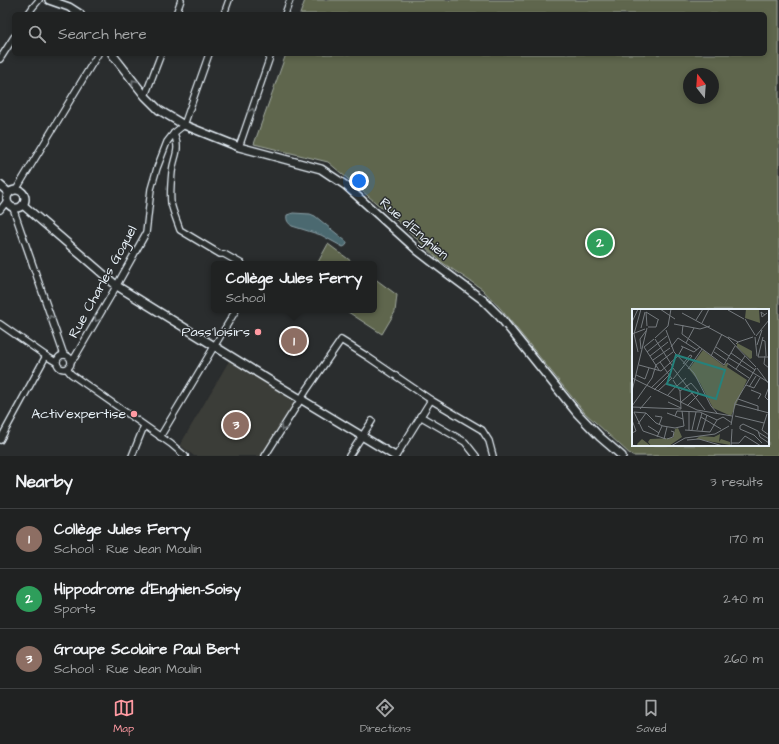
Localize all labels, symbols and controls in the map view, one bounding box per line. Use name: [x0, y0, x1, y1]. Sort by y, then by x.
search box: [12, 12, 767, 56]
icon: search: [26, 23, 48, 45]
text: Search here: [58, 24, 147, 45]
north arrow: [683, 68, 719, 104]
one-way arrow: [131, 79, 138, 86]
one-way arrow: [247, 107, 255, 114]
your location: [349, 171, 369, 191]
street label: Rue d'Enghien: [375, 193, 453, 265]
street label: Rue Charles Goguel: [64, 222, 142, 342]
pin: 2: [587, 228, 613, 258]
popup: [211, 261, 377, 313]
text: Collège Jules Ferry: [226, 268, 362, 289]
text: School: [226, 289, 265, 307]
inset map: [632, 309, 769, 446]
one-way arrow: [47, 315, 56, 322]
one-way arrow: [94, 315, 102, 322]
place label: Pass’loisirs: [182, 322, 250, 342]
pin: 1: [281, 326, 307, 356]
marker: Pass’loisirs: [253, 327, 263, 337]
place label: Activ'expertise: [31, 404, 126, 424]
marker: Activ'expertise: [129, 409, 139, 419]
pin: 3: [223, 410, 249, 440]
one-way arrow: [280, 424, 288, 431]
text: Nearby: [16, 470, 73, 494]
text: 3 results: [710, 473, 763, 491]
text: Collège Jules Ferry: [54, 519, 191, 540]
text: 1: [28, 530, 30, 548]
text: 170 m: [730, 530, 763, 548]
text: School · Rue Jean Moulin: [54, 540, 201, 558]
text: Hippodrome d'Enghien-Soisy: [54, 579, 241, 600]
text: 2: [25, 590, 33, 608]
text: 240 m: [723, 590, 763, 608]
text: Sports: [54, 600, 96, 618]
text: Groupe Scolaire Paul Bert: [54, 639, 240, 660]
text: 3: [26, 650, 32, 668]
text: 260 m: [724, 650, 763, 668]
text: School · Rue Jean Moulin: [54, 660, 201, 678]
tab: Map: [113, 697, 135, 736]
tab: Directions: [360, 697, 411, 736]
tab: Saved: [636, 697, 666, 736]

